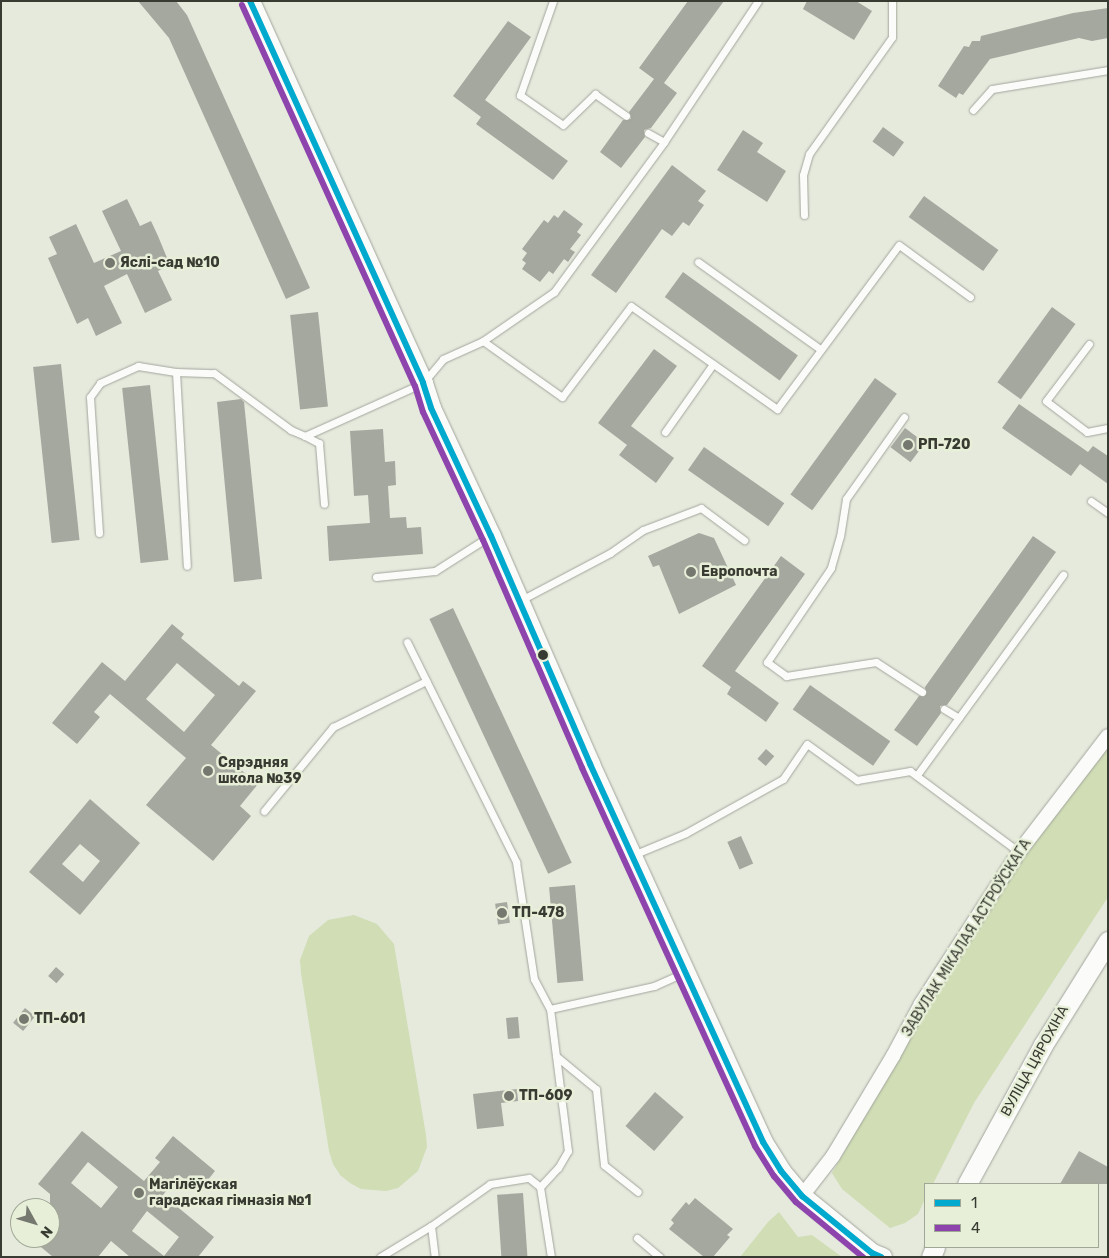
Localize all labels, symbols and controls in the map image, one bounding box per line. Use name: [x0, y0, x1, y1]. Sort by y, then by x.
place label: Яслі-сад №10: [120, 255, 220, 271]
marker: Яслі-сад №10: [104, 257, 116, 269]
place label: РП-720: [918, 437, 970, 453]
marker: РП-720: [902, 439, 914, 451]
place label: Европочта: [701, 564, 778, 580]
marker: Европочта: [685, 566, 697, 578]
unlabelled marker: [538, 650, 548, 660]
place label: Сярэдняя школа №39: [218, 755, 302, 788]
marker: Сярэдняя школа №39: [202, 765, 214, 777]
street label: ЗАВУЛАК МІКАЛАЯ АСТРОЎСКАГА: [899, 836, 1035, 1040]
place label: ТП-478: [512, 905, 565, 921]
marker: ТП-478: [496, 907, 508, 919]
street label: ВУЛІЦА ЦЯРОХІНА: [998, 1003, 1072, 1119]
place label: ТП-601: [34, 1011, 85, 1027]
marker: ТП-601: [18, 1013, 30, 1025]
place label: ТП-609: [519, 1088, 572, 1104]
marker: ТП-609: [503, 1090, 515, 1102]
place label: Магілёўская гарадская гімназія №1: [149, 1177, 311, 1210]
legend: [924, 1183, 1099, 1248]
marker: Магілёўская гарадская гімназія №1: [133, 1187, 145, 1199]
text: 1: [971, 1194, 977, 1212]
north arrow: [10, 1198, 60, 1248]
text: 4: [971, 1219, 980, 1237]
text: N: [36, 1223, 56, 1241]

